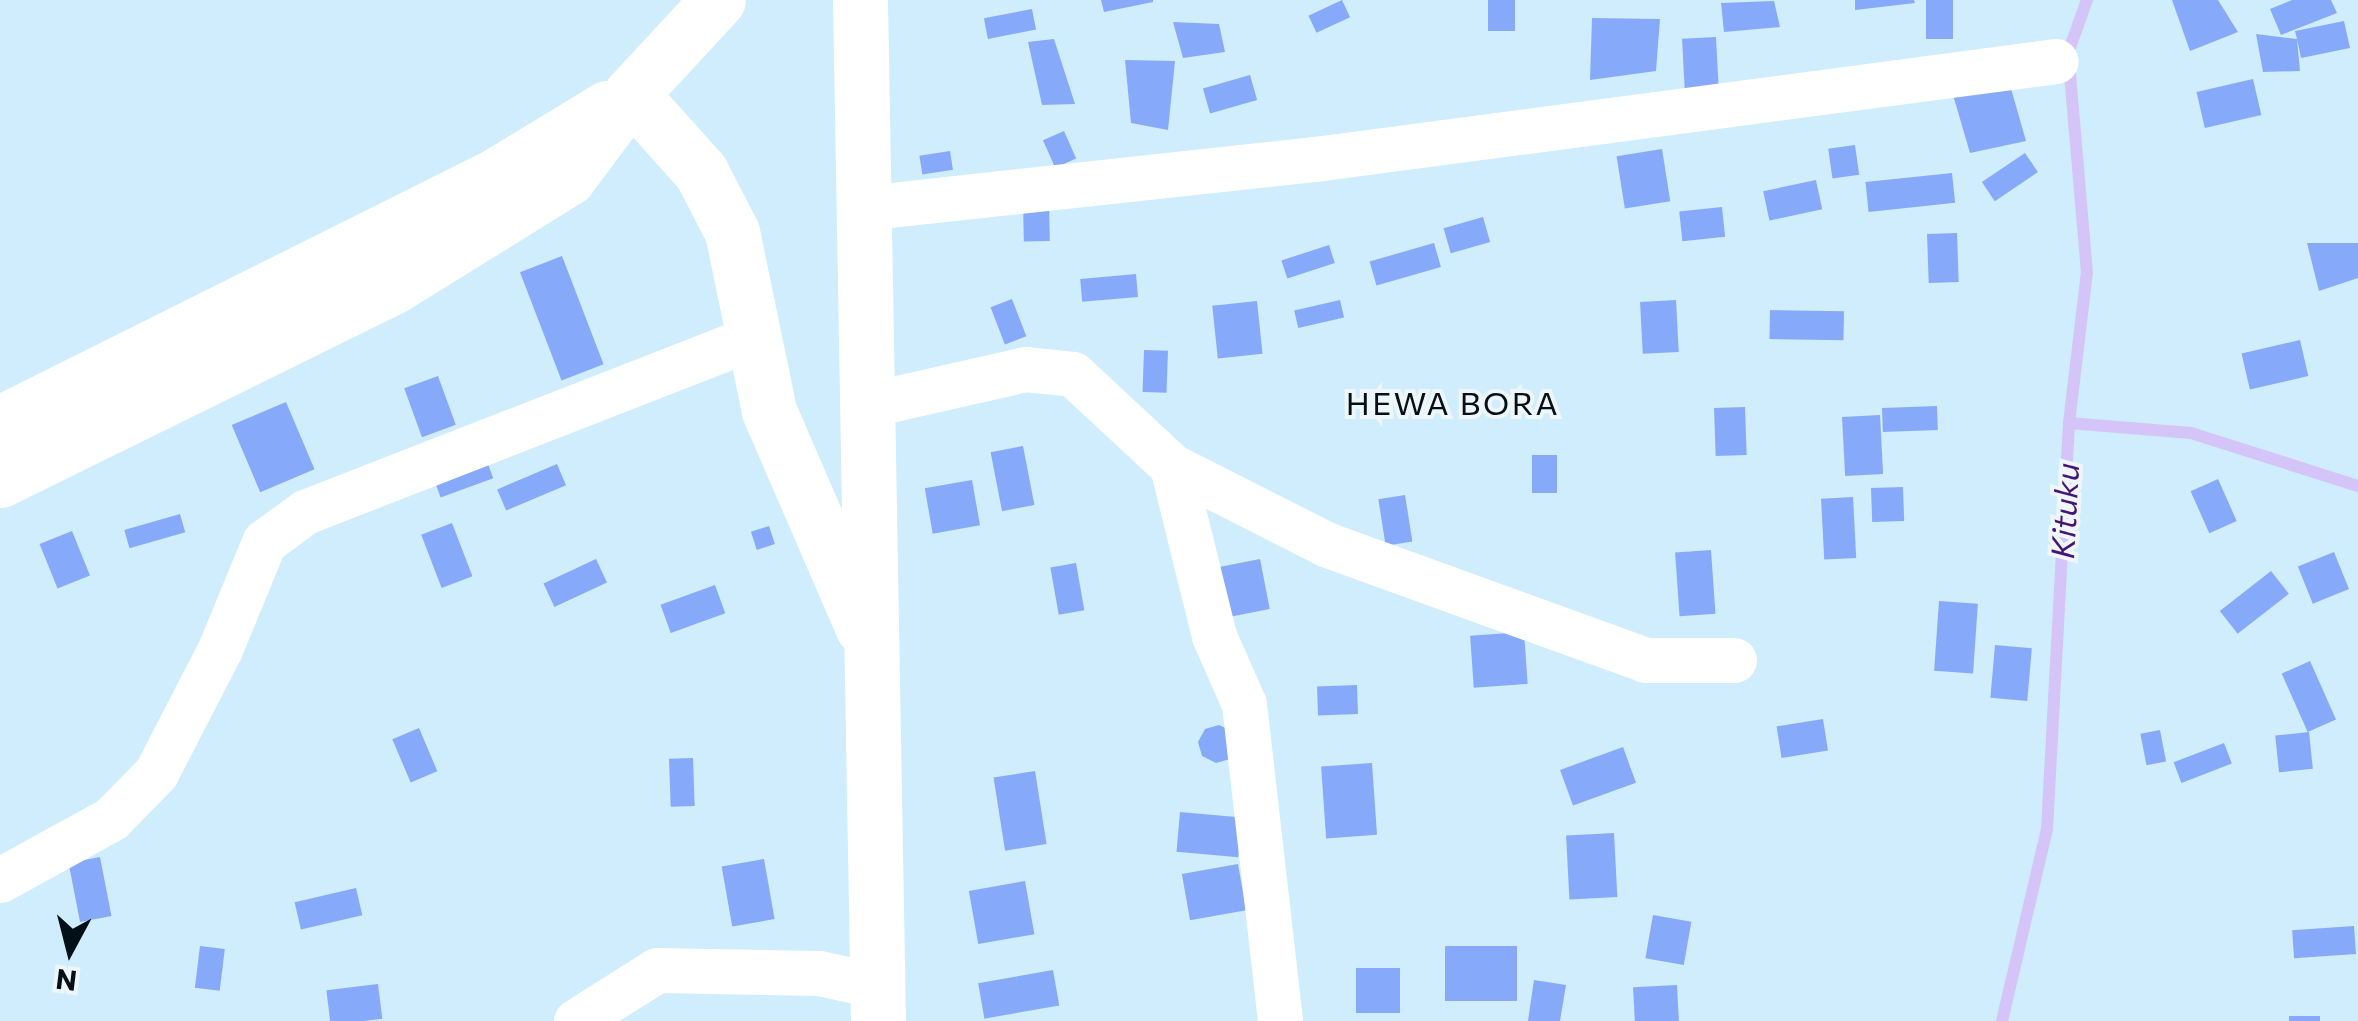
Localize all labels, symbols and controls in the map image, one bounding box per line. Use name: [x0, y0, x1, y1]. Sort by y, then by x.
district label: HEWA BORA: [1346, 383, 1560, 421]
water label: Kituku: [2042, 462, 2086, 560]
north arrow: [20, 901, 120, 1001]
text: N: [54, 963, 79, 999]

